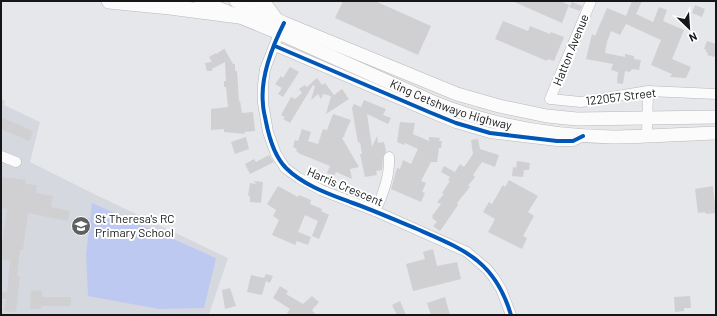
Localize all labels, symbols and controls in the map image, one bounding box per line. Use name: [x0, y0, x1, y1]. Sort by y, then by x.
north arrow: [669, 8, 709, 48]
street label: Hatton Avenue: [549, 12, 591, 88]
text: N: [687, 30, 700, 45]
street label: King Cetshwayo Highway: [388, 76, 514, 132]
street label: 122057 Street: [585, 85, 657, 107]
street label: Harris Crescent: [305, 164, 385, 208]
place label: St Theresa's RC Primary School: [95, 211, 175, 239]
school or university icon: St Theresa's RC Primary School: [70, 215, 92, 237]

